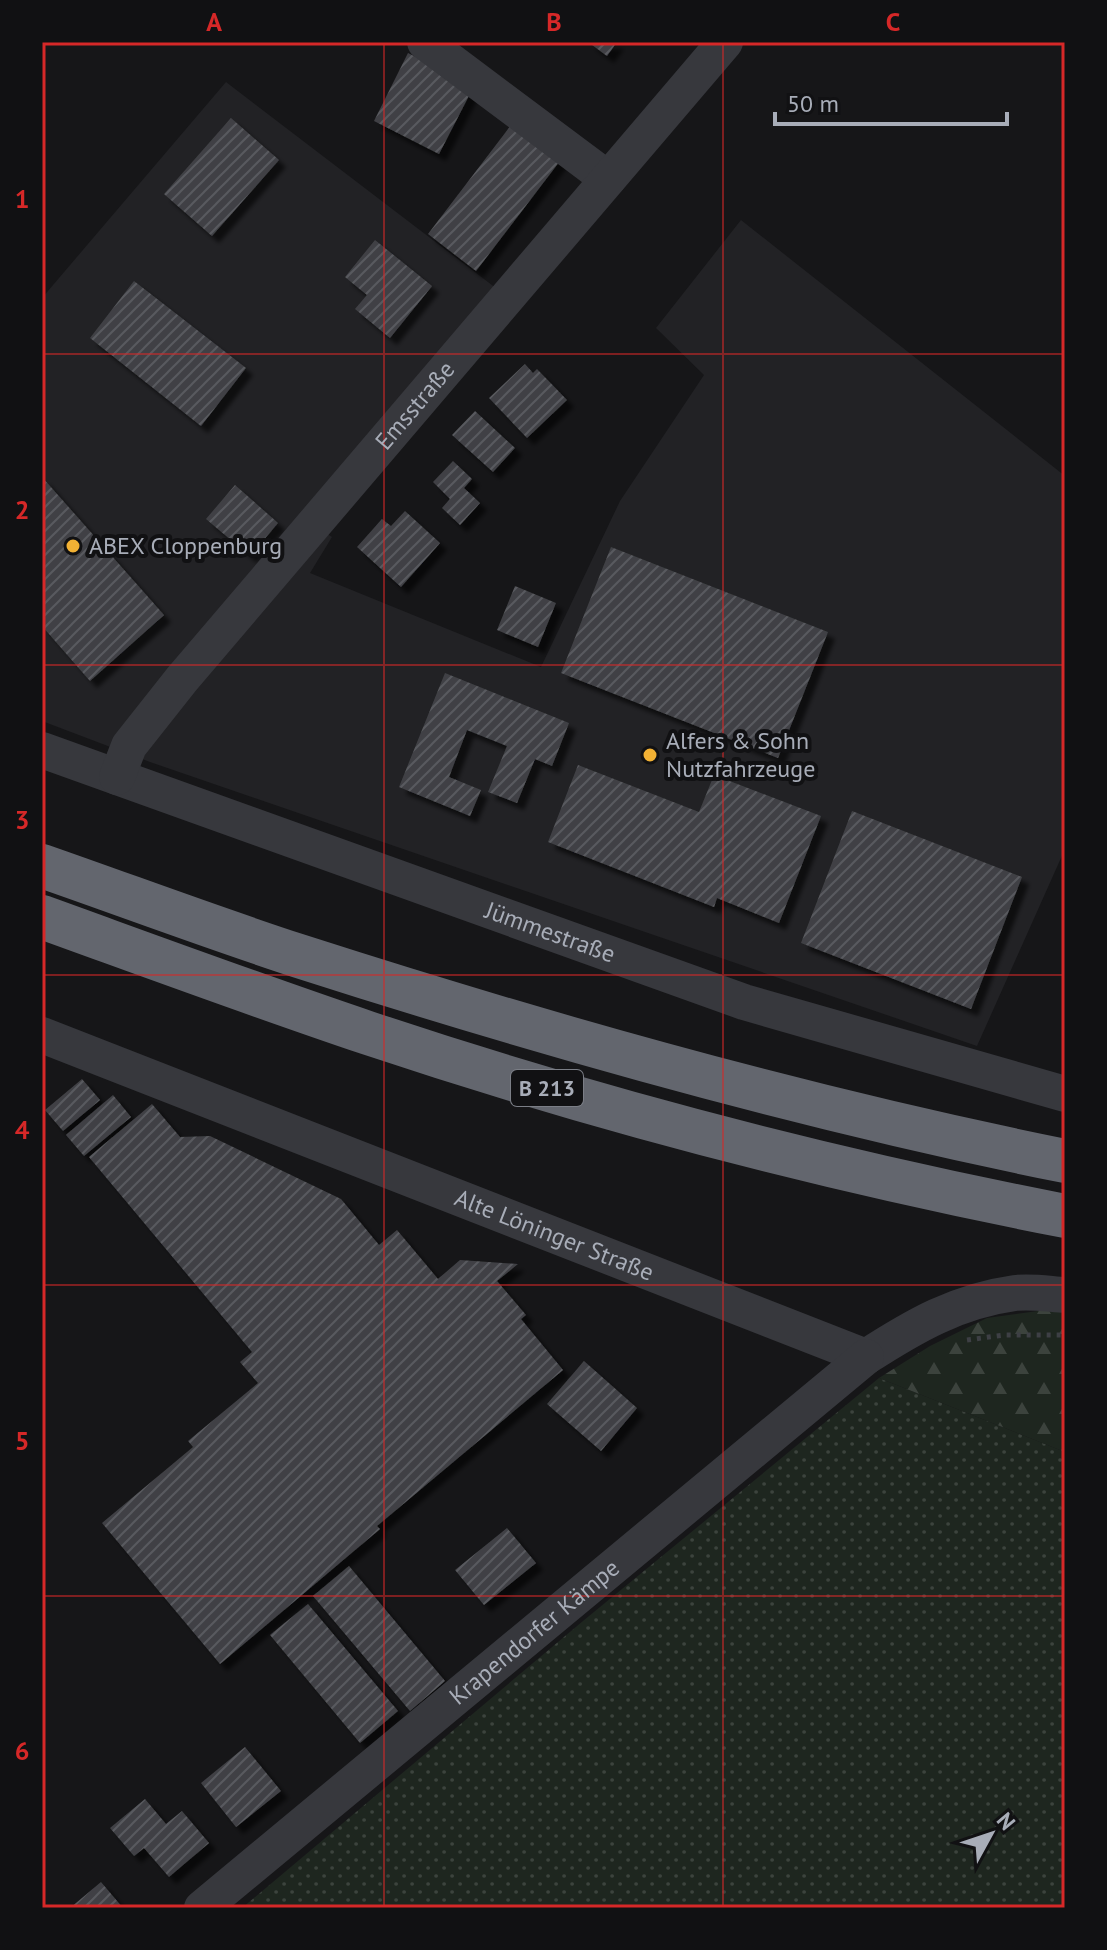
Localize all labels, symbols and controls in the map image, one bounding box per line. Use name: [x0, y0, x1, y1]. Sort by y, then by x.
text: A: [206, 5, 222, 38]
text: B: [546, 5, 562, 38]
text: C: [886, 5, 900, 38]
scale bar: [775, 76, 1007, 126]
text: 50 m: [787, 88, 839, 119]
text: 1: [15, 182, 29, 215]
street label: Emsstraße: [368, 354, 461, 456]
text: 2: [15, 493, 29, 526]
place label: ABEX Cloppenburg: [89, 530, 282, 561]
marker: ABEX Cloppenburg: [64, 537, 82, 555]
place label: Alfers & Sohn Nutzfahrzeuge: [666, 725, 815, 784]
marker: Alfers & Sohn Nutzfahrzeuge: [641, 746, 659, 764]
text: 3: [15, 803, 29, 836]
street label: Jümmestraße: [480, 894, 620, 970]
road number: B 213: [511, 1070, 583, 1106]
text: 4: [15, 1113, 30, 1146]
street label: Alte Löninger Straße: [450, 1182, 658, 1288]
text: 5: [15, 1424, 29, 1457]
street label: Krapendorfer Kämpe: [443, 1552, 626, 1711]
text: 6: [15, 1734, 29, 1767]
north arrow: [951, 1794, 1031, 1874]
text: N: [991, 1807, 1022, 1836]

